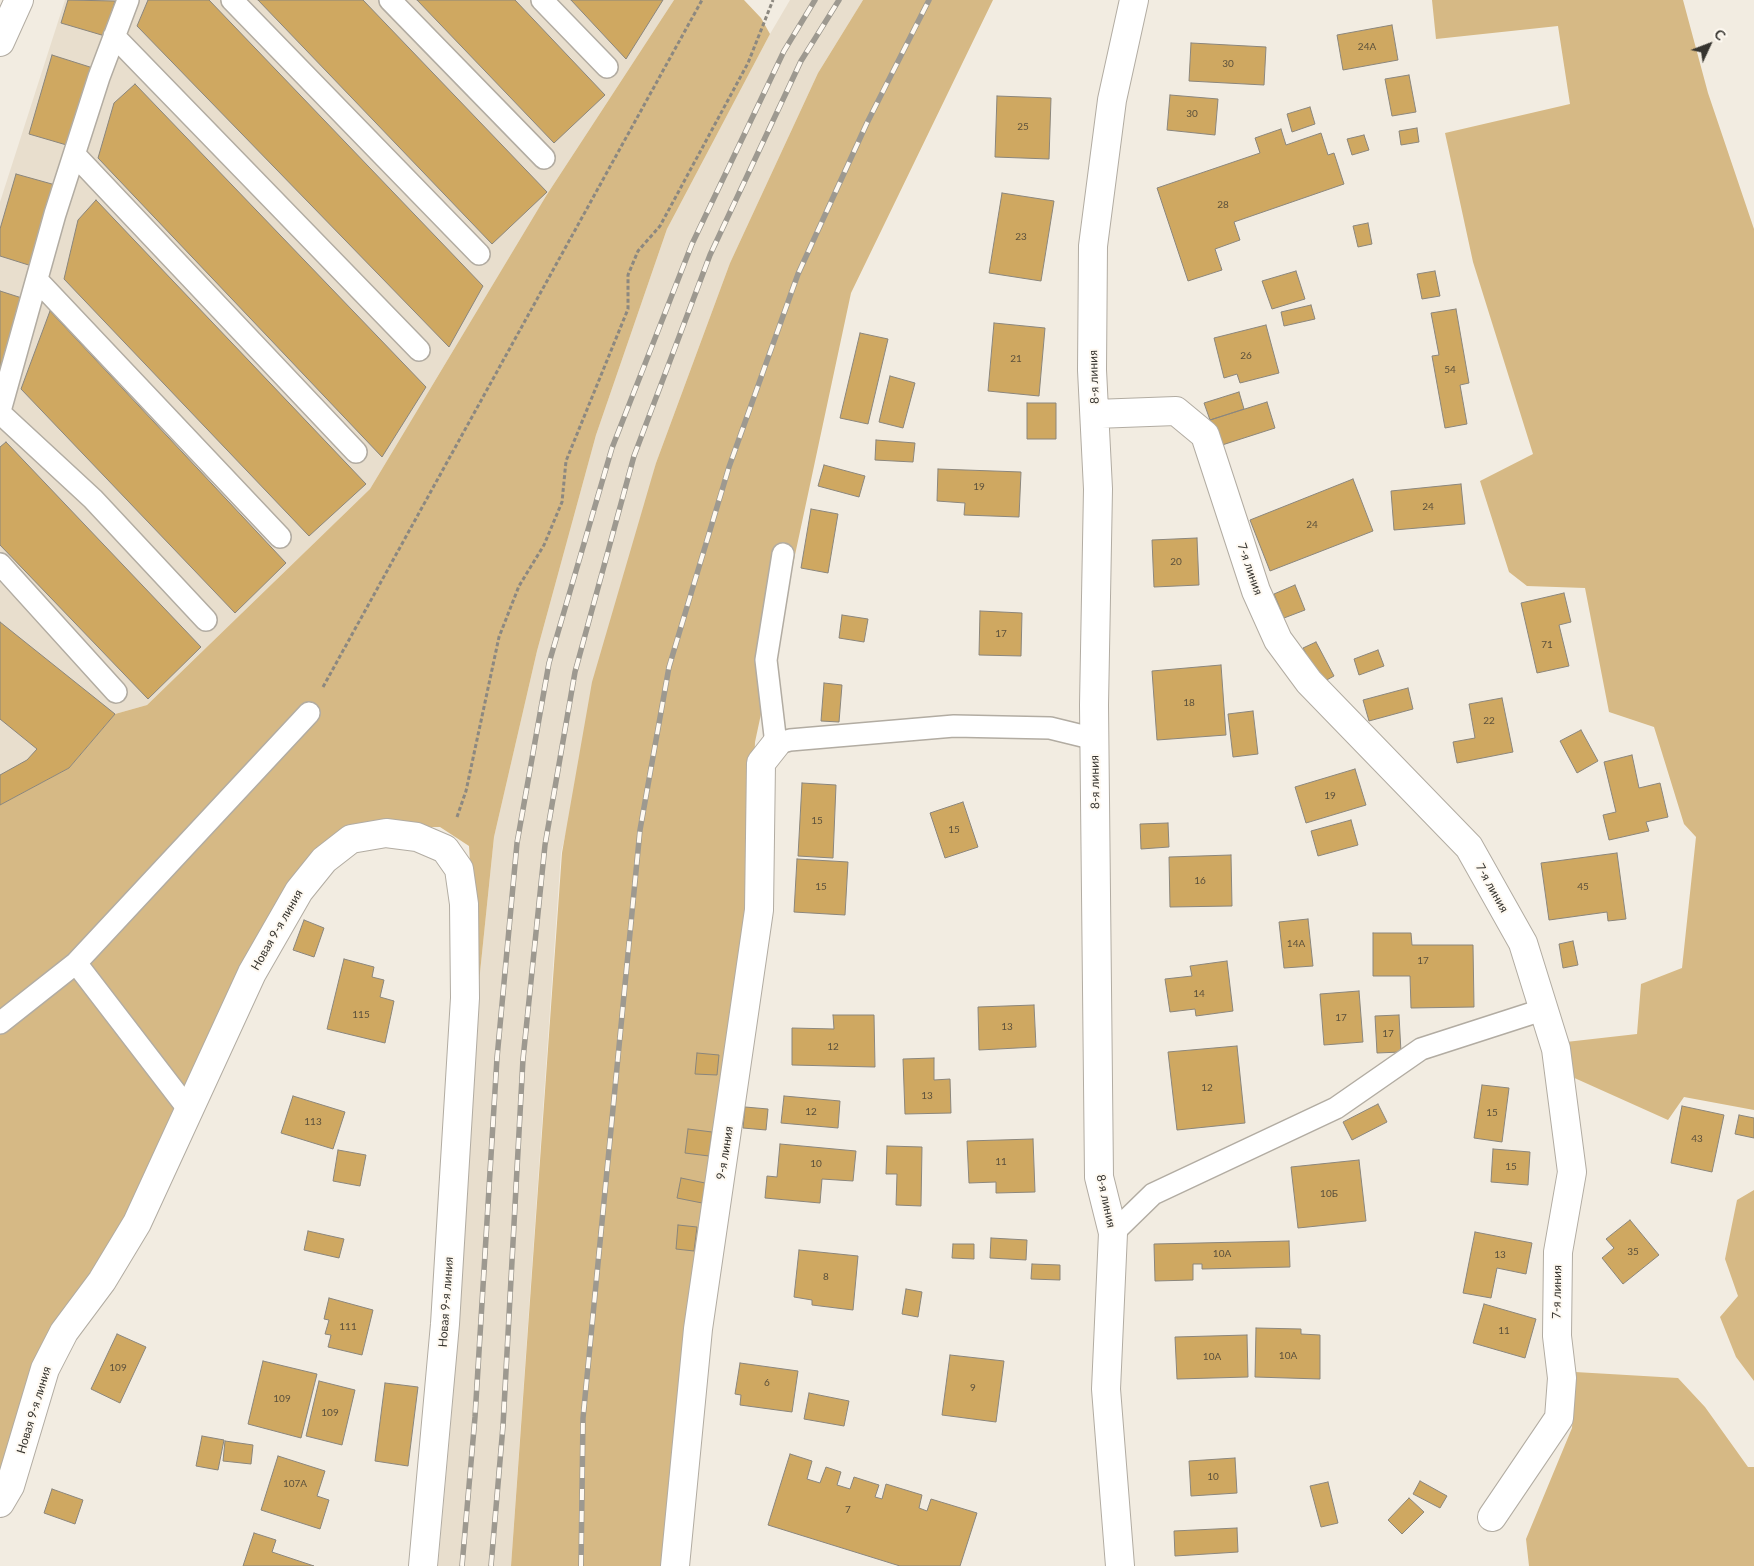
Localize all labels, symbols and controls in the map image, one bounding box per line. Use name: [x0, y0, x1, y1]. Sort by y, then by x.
north arrow: [1684, 20, 1734, 70]
text: С: [1711, 25, 1730, 44]
house number: 24А: [1358, 41, 1376, 53]
house number: 30: [1222, 58, 1234, 70]
house number: 30: [1186, 108, 1198, 120]
house number: 25: [1017, 121, 1029, 133]
house number: 28: [1217, 199, 1229, 211]
house number: 23: [1015, 231, 1027, 243]
street label: 8-я линия: [1086, 350, 1102, 404]
house number: 26: [1240, 350, 1252, 362]
house number: 21: [1010, 353, 1022, 365]
house number: 54: [1444, 364, 1456, 376]
house number: 19: [973, 481, 985, 493]
house number: 24: [1422, 501, 1434, 513]
house number: 24: [1306, 519, 1318, 531]
street label: 7-я линия: [1234, 541, 1266, 597]
house number: 20: [1170, 556, 1182, 568]
house number: 17: [995, 628, 1007, 640]
house number: 71: [1541, 639, 1553, 651]
house number: 18: [1183, 697, 1195, 709]
house number: 22: [1483, 715, 1495, 727]
street label: 8-я линия: [1087, 755, 1103, 809]
house number: 19: [1324, 790, 1336, 802]
house number: 15: [811, 815, 823, 827]
house number: 15: [948, 824, 960, 836]
street label: 7-я линия: [1473, 861, 1511, 915]
house number: 16: [1194, 875, 1206, 887]
house number: 15: [815, 881, 827, 893]
house number: 45: [1577, 881, 1589, 893]
street label: Новая 9-я линия: [248, 887, 306, 973]
house number: 14А: [1287, 938, 1305, 950]
house number: 17: [1417, 955, 1429, 967]
house number: 14: [1193, 988, 1205, 1000]
house number: 115: [352, 1009, 370, 1021]
house number: 17: [1335, 1012, 1347, 1024]
house number: 13: [1001, 1021, 1013, 1033]
house number: 17: [1382, 1028, 1394, 1040]
house number: 12: [827, 1041, 839, 1053]
house number: 12: [1201, 1082, 1213, 1094]
house number: 13: [921, 1090, 933, 1102]
house number: 12: [805, 1106, 817, 1118]
house number: 15: [1486, 1107, 1498, 1119]
house number: 113: [304, 1116, 322, 1128]
street label: 9-я линия: [714, 1125, 736, 1181]
house number: 43: [1691, 1133, 1703, 1145]
house number: 11: [995, 1156, 1007, 1168]
house number: 10: [810, 1158, 822, 1170]
house number: 15: [1505, 1161, 1517, 1173]
street label: 8-я линия: [1093, 1173, 1119, 1229]
house number: 10Б: [1320, 1188, 1338, 1200]
house number: 35: [1627, 1246, 1639, 1258]
house number: 10А: [1213, 1248, 1231, 1260]
house number: 13: [1494, 1249, 1506, 1261]
street label: Новая 9-я линия: [436, 1256, 456, 1348]
street label: 7-я линия: [1549, 1265, 1565, 1319]
house number: 8: [823, 1271, 829, 1283]
house number: 111: [339, 1321, 357, 1333]
house number: 11: [1498, 1325, 1510, 1337]
house number: 10А: [1279, 1350, 1297, 1362]
house number: 10А: [1203, 1351, 1221, 1363]
house number: 109: [109, 1362, 127, 1374]
street label: Новая 9-я линия: [14, 1365, 54, 1455]
house number: 6: [764, 1377, 770, 1389]
house number: 9: [970, 1382, 976, 1394]
house number: 109: [273, 1393, 291, 1405]
house number: 109: [321, 1407, 339, 1419]
house number: 10: [1207, 1471, 1219, 1483]
house number: 107А: [283, 1478, 307, 1490]
house number: 7: [845, 1504, 851, 1516]

